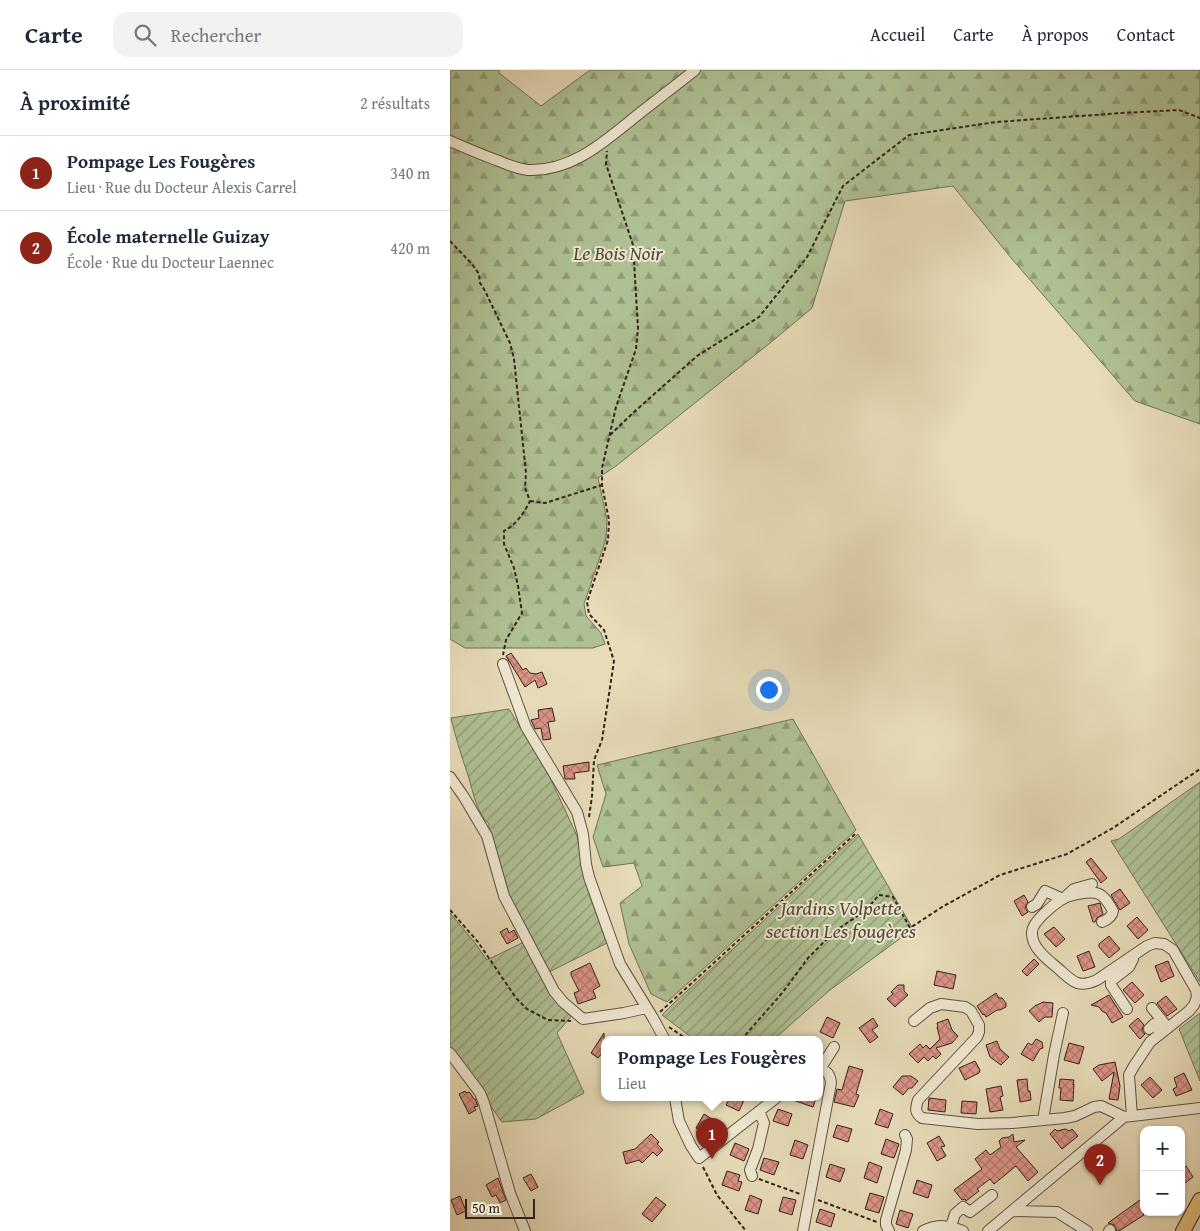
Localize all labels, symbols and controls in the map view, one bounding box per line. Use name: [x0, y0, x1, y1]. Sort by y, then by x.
search box: [113, 12, 463, 57]
text: Carte: [25, 17, 83, 52]
icon: search: [131, 21, 159, 49]
text: Rechercher: [171, 21, 261, 49]
text: Accueil: [870, 21, 925, 48]
text: Carte: [953, 21, 994, 48]
text: À propos: [1022, 21, 1089, 48]
text: Contact: [1117, 21, 1175, 48]
text: À proximité: [20, 87, 130, 118]
text: 2 résultats: [360, 91, 430, 115]
text: Pompage Les Fougères: [67, 147, 255, 175]
text: 1: [32, 161, 40, 185]
text: 340 m: [390, 161, 430, 185]
text: Lieu · Rue du Docteur Alexis Carrel: [67, 175, 297, 199]
text: École maternelle Guizay: [67, 222, 269, 250]
text: 2: [32, 236, 40, 260]
text: 420 m: [390, 236, 430, 260]
park label: Le Bois Noir: [572, 238, 663, 267]
text: École · Rue du Docteur Laennec: [67, 250, 274, 274]
your location: [756, 677, 782, 703]
park label: Jardins Volpette section Les fougères: [765, 893, 917, 945]
popup: [601, 1036, 823, 1101]
text: Pompage Les Fougères: [618, 1043, 806, 1071]
text: Lieu: [618, 1071, 646, 1095]
pin: 1: [696, 1118, 728, 1159]
map controls: [1140, 1126, 1185, 1216]
button: +: [1140, 1126, 1185, 1171]
pin: 2: [1084, 1144, 1116, 1185]
button: −: [1140, 1171, 1185, 1216]
scale bar: [465, 1196, 535, 1219]
text: 50 m: [472, 1198, 500, 1218]

